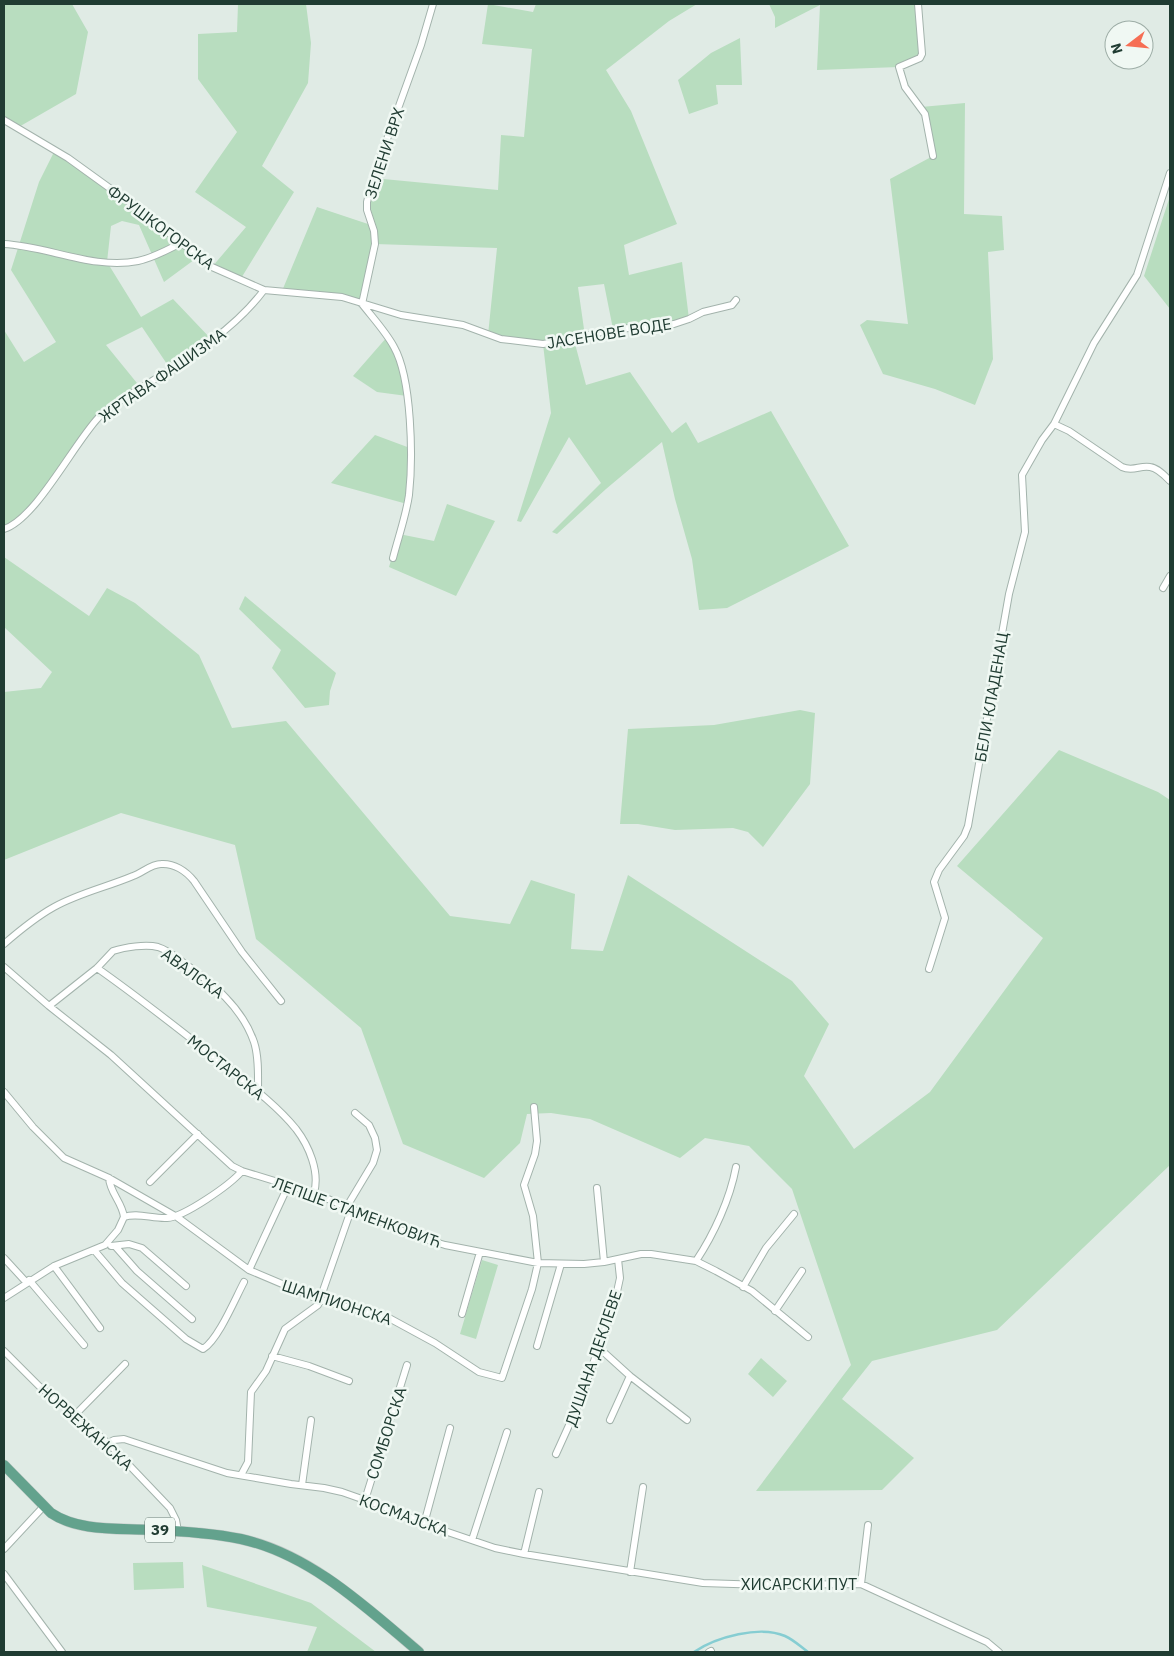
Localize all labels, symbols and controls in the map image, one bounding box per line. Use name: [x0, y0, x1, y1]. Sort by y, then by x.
north arrow: [1104, 20, 1154, 70]
text: N: [1106, 41, 1127, 56]
street label: ЗЕЛЕНИ ВРХ: [360, 104, 408, 201]
street label: ФРУШКОГОРСКА: [104, 180, 218, 274]
street label: ЈАСЕНОВЕ ВОДЕ: [545, 313, 673, 353]
street label: ЖРТАВА ФАШИЗМА: [95, 324, 229, 426]
street label: БЕЛИ КЛАДЕНАЦ: [970, 630, 1012, 764]
street label: АВАЛСКА: [158, 944, 228, 1002]
street label: МОСТАРСКА: [184, 1030, 268, 1104]
street label: ЛЕПШЕ СТАМЕНКОВИЋ: [270, 1172, 444, 1252]
street label: ШАМПИОНСКА: [280, 1275, 394, 1329]
street label: ДУШАНА ДЕКЛЕВЕ: [560, 1287, 626, 1429]
street label: НОРВЕЖАНСКА: [35, 1379, 137, 1475]
street label: СОМБОРСКА: [362, 1384, 410, 1482]
street label: КОСМАЈСКА: [357, 1490, 451, 1540]
road number: 39: [145, 1518, 175, 1542]
street label: ХИСАРСКИ ПУТ: [741, 1574, 857, 1594]

